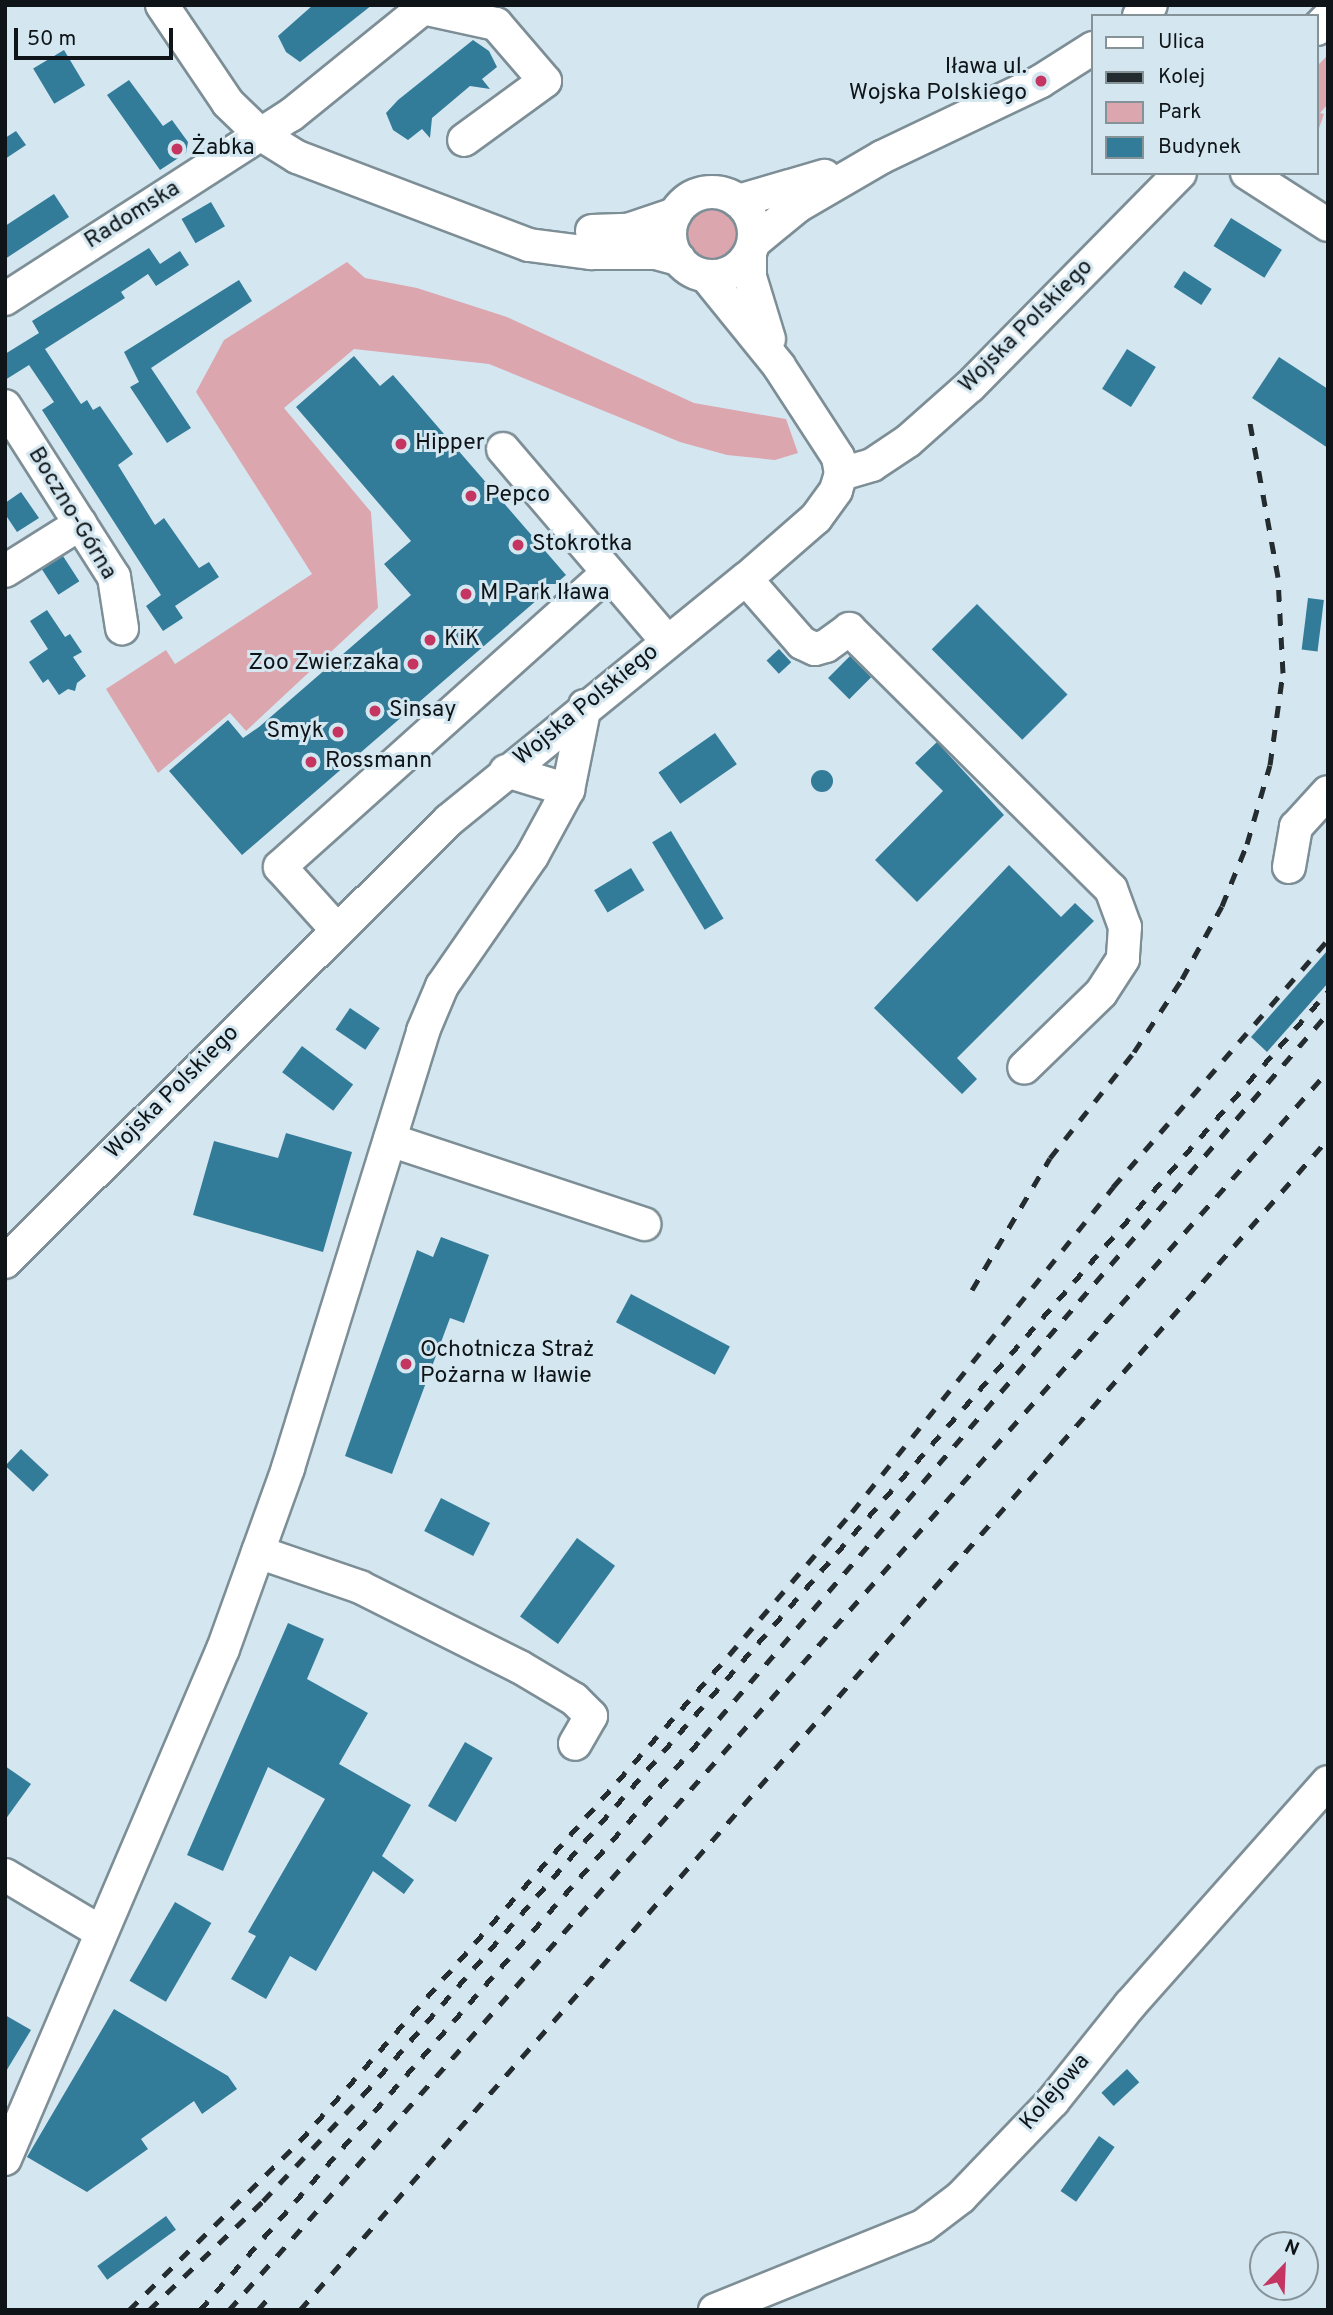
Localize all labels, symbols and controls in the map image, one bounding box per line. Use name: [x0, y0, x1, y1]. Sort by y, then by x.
scale bar: [18, 14, 177, 58]
legend: [1092, 14, 1319, 175]
text: 50 m: [27, 26, 76, 53]
text: Ulica: [1158, 29, 1205, 56]
place label: Iława ul. Wojska Polskiego: [849, 54, 1027, 108]
text: Kolej: [1158, 64, 1205, 91]
marker: Iława ul. Wojska Polskiego: [1033, 73, 1049, 89]
text: Park: [1158, 99, 1201, 126]
text: Budynek: [1158, 134, 1241, 161]
place label: Żabka: [191, 135, 255, 163]
marker: Żabka: [169, 141, 185, 157]
street label: Radomska: [80, 176, 186, 256]
street label: Wojska Polskiego: [954, 254, 1100, 400]
place label: Hipper: [415, 430, 485, 458]
marker: Hipper: [393, 436, 409, 452]
street label: Boczno-Górna: [21, 443, 121, 585]
place label: Pepco: [485, 482, 550, 510]
marker: Pepco: [463, 488, 479, 504]
place label: Stokrotka: [532, 531, 632, 559]
marker: Stokrotka: [510, 537, 526, 553]
place label: M Park Iława: [480, 580, 610, 608]
marker: M Park Iława: [458, 586, 474, 602]
place label: KiK: [444, 626, 480, 654]
marker: KiK: [422, 632, 438, 648]
street label: Wojska Polskiego: [509, 639, 665, 773]
place label: Zoo Zwierzaka: [248, 650, 399, 678]
marker: Zoo Zwierzaka: [405, 656, 421, 672]
place label: Sinsay: [389, 697, 456, 725]
marker: Sinsay: [367, 703, 383, 719]
place label: Smyk: [266, 718, 324, 746]
marker: Smyk: [330, 724, 346, 740]
place label: Rossmann: [325, 748, 432, 776]
marker: Rossmann: [303, 754, 319, 770]
street label: Wojska Polskiego: [100, 1020, 246, 1166]
place label: Ochotnicza Straż Pożarna w Iławie: [420, 1337, 594, 1391]
marker: Ochotnicza Straż Pożarna w Iławie: [398, 1356, 414, 1372]
street label: Kolejowa: [1015, 2049, 1097, 2137]
north arrow: [1249, 2231, 1319, 2301]
text: N: [1280, 2235, 1302, 2262]

